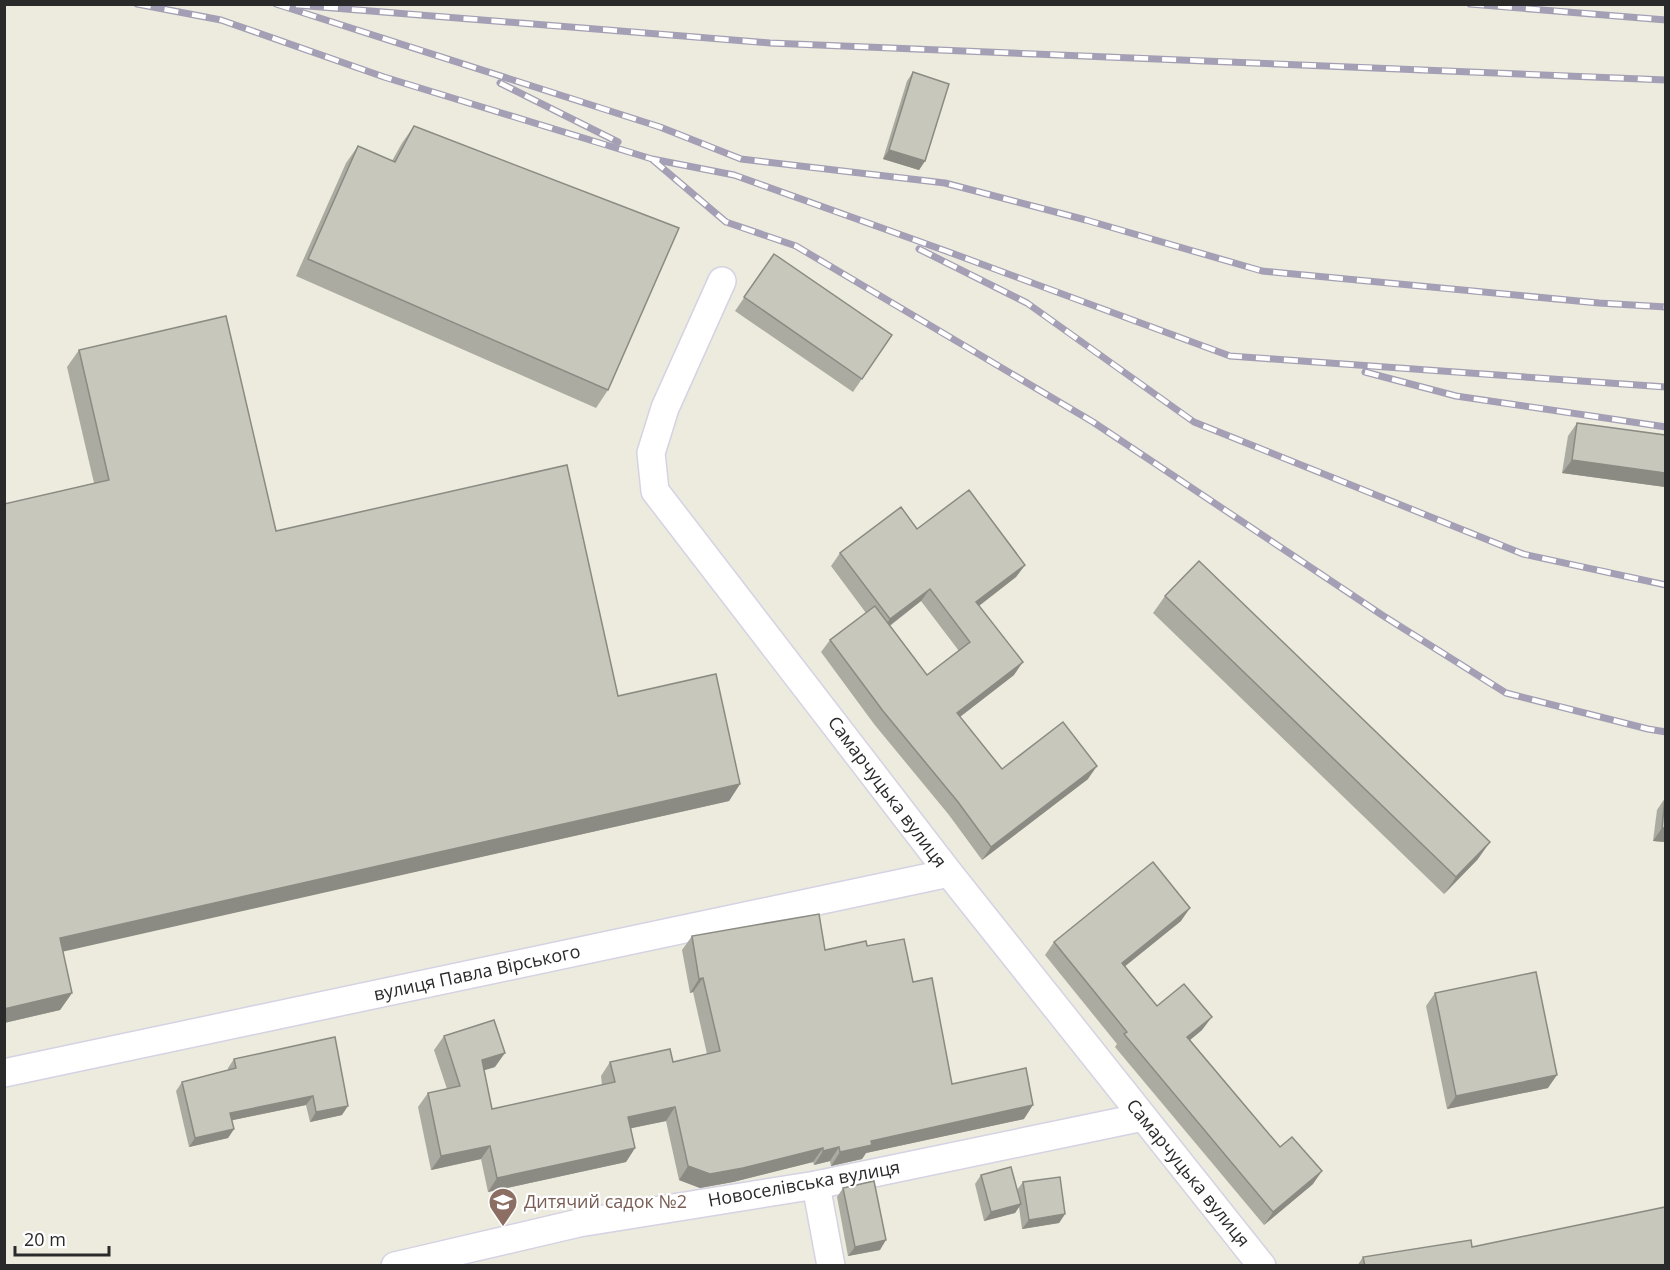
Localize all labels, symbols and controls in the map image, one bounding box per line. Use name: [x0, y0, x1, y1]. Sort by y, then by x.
street label: Самарчуцька вулиця: [823, 711, 953, 872]
street label: вулиця Павла Вірського: [371, 938, 582, 1006]
street label: Самарчуцька вулиця: [1122, 1093, 1256, 1251]
street label: Новоселівська вулиця: [706, 1154, 902, 1212]
school or university icon: Дитячий садок №2: [487, 1186, 519, 1228]
place label: Дитячий садок №2: [524, 1189, 687, 1213]
scale bar: [15, 1219, 110, 1257]
text: 20 m: [24, 1227, 66, 1251]

